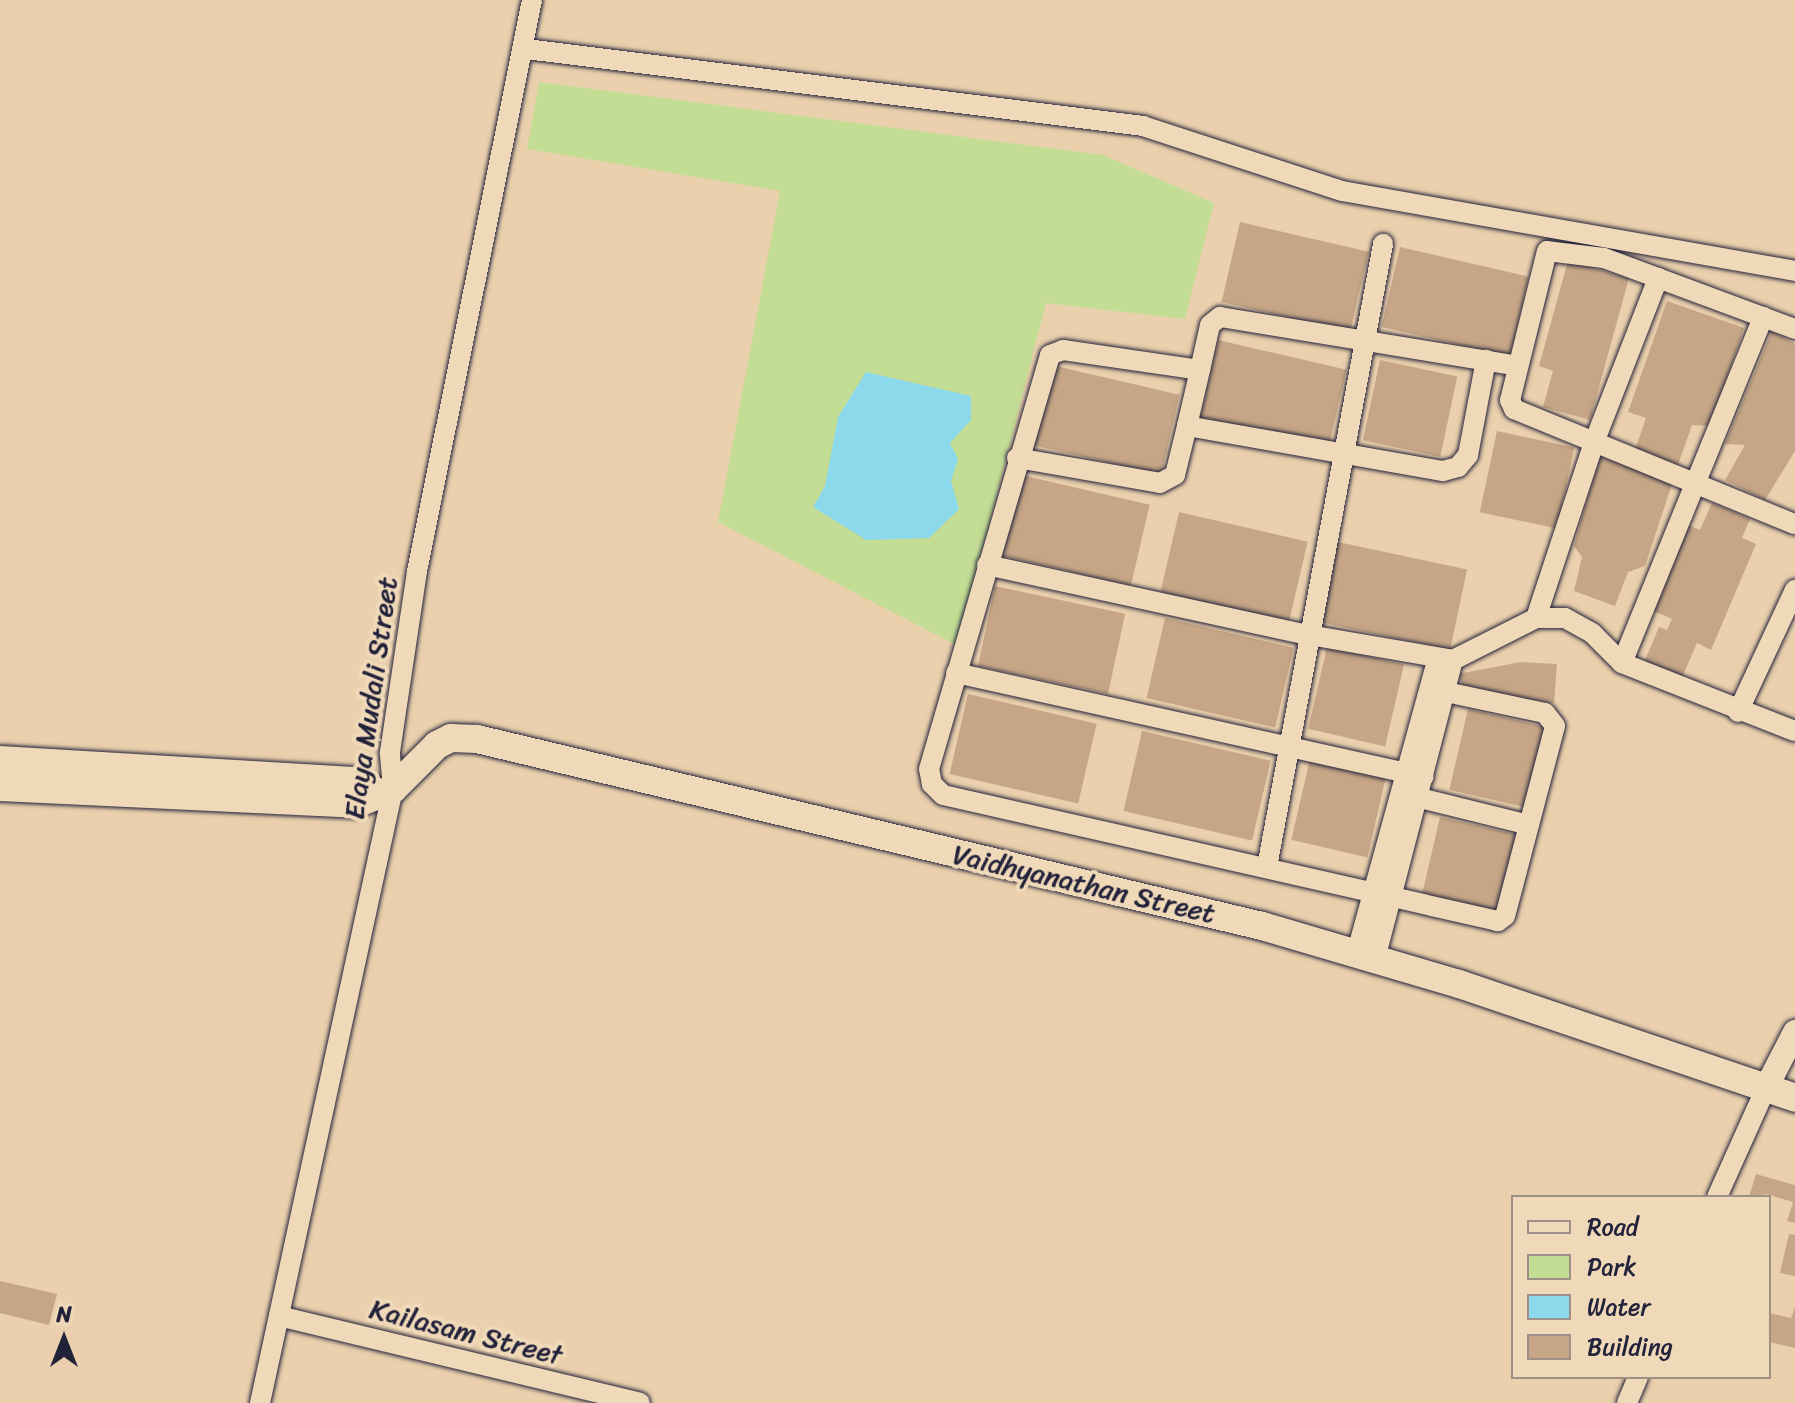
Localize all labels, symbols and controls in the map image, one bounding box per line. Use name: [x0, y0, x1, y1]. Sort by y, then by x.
street label: Elaya Mudali Street: [337, 575, 405, 821]
street label: Vaidhyanathan Street: [950, 837, 1218, 931]
legend: [1511, 1195, 1771, 1379]
text: Road: [1587, 1206, 1638, 1248]
text: Park: [1587, 1246, 1636, 1288]
text: Water: [1587, 1286, 1650, 1328]
street label: Kailasam Street: [366, 1292, 566, 1372]
text: N: [56, 1295, 72, 1334]
north arrow: [24, 1299, 104, 1379]
text: Building: [1587, 1326, 1673, 1368]

